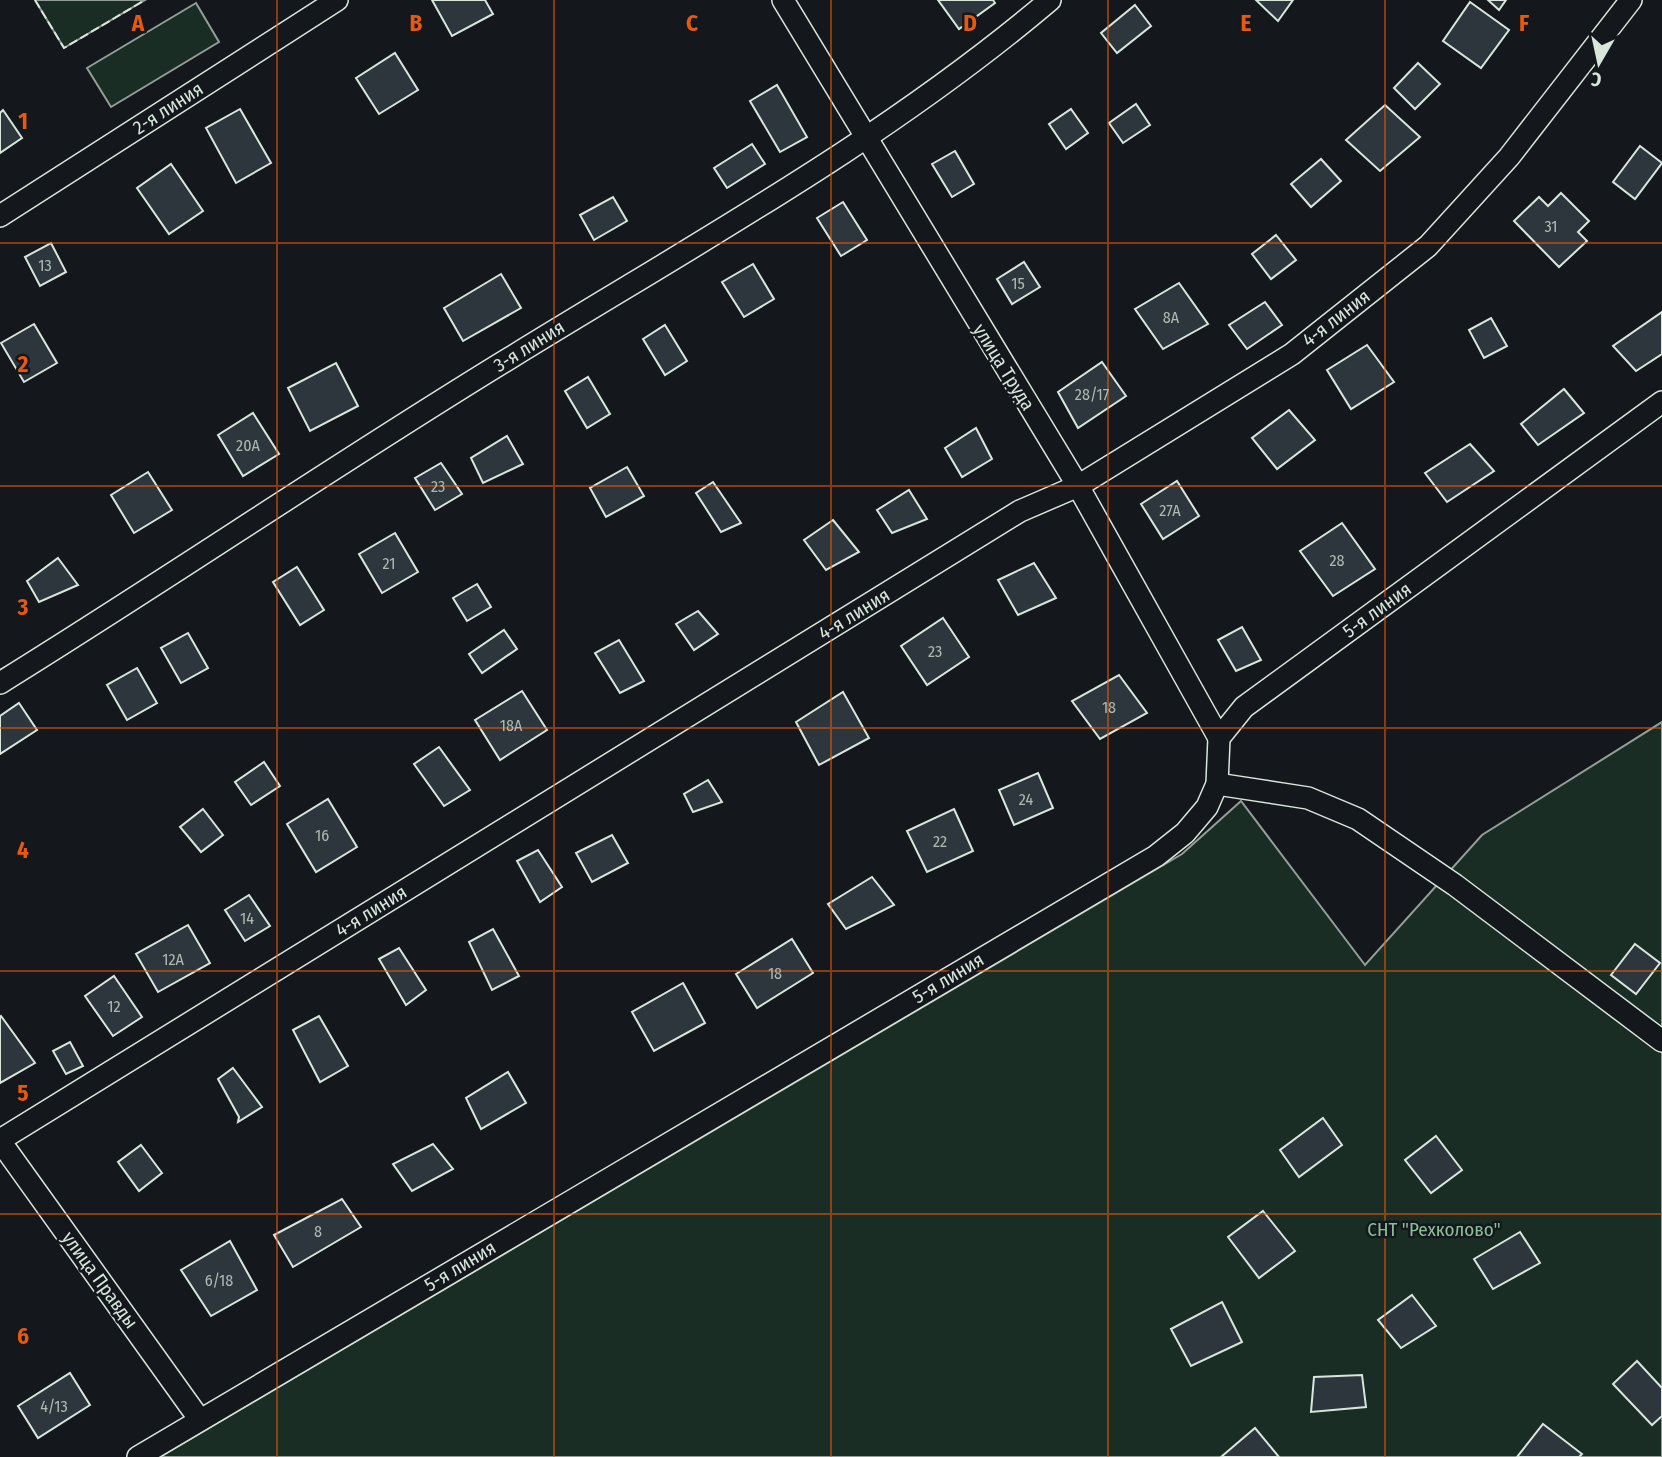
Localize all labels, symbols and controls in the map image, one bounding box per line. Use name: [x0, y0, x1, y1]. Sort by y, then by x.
text: A: [131, 9, 145, 37]
text: B: [410, 9, 423, 37]
text: C: [686, 9, 698, 37]
text: D: [963, 9, 977, 37]
text: E: [1241, 9, 1252, 37]
text: F: [1519, 9, 1529, 37]
north arrow: [1564, 28, 1634, 98]
text: С: [1590, 67, 1603, 91]
street label: 2-я линия: [129, 77, 207, 139]
text: 1: [18, 107, 28, 135]
house number: 31: [1544, 217, 1558, 236]
house number: 13: [38, 256, 52, 275]
house number: 15: [1011, 274, 1025, 293]
street label: 4-я линия: [1298, 284, 1374, 352]
house number: 8А: [1163, 308, 1180, 327]
street label: 3-я линия: [489, 315, 569, 377]
street label: улица Труда: [968, 319, 1040, 415]
text: 2: [17, 350, 29, 378]
house number: 28/17: [1075, 385, 1110, 404]
house number: 20А: [236, 436, 260, 455]
house number: 23: [431, 477, 445, 496]
house number: 27А: [1159, 501, 1181, 520]
house number: 28: [1329, 551, 1345, 570]
house number: 21: [383, 554, 395, 573]
street label: 5-я линия: [1338, 577, 1416, 643]
street label: 4-я линия: [814, 583, 894, 645]
text: 3: [17, 593, 29, 621]
house number: 23: [928, 642, 942, 661]
house number: 18: [1102, 698, 1116, 717]
house number: 18А: [500, 716, 523, 735]
house number: 24: [1019, 790, 1033, 809]
house number: 16: [315, 826, 329, 845]
house number: 22: [933, 832, 947, 851]
text: 4: [17, 836, 29, 864]
street label: 4-я линия: [331, 880, 411, 942]
house number: 14: [240, 909, 254, 928]
street label: 5-я линия: [908, 948, 988, 1008]
house number: 12А: [162, 950, 184, 969]
house number: 18: [768, 964, 782, 983]
house number: 12: [107, 997, 121, 1016]
text: 5: [17, 1079, 29, 1107]
park label: СНТ "Рехколово": [1367, 1218, 1501, 1241]
house number: 8: [314, 1222, 322, 1241]
street label: улица Правды: [57, 1227, 143, 1333]
street label: 5-я линия: [420, 1236, 500, 1296]
house number: 6/18: [205, 1271, 233, 1290]
text: 6: [17, 1322, 29, 1350]
house number: 4/13: [40, 1397, 68, 1416]

